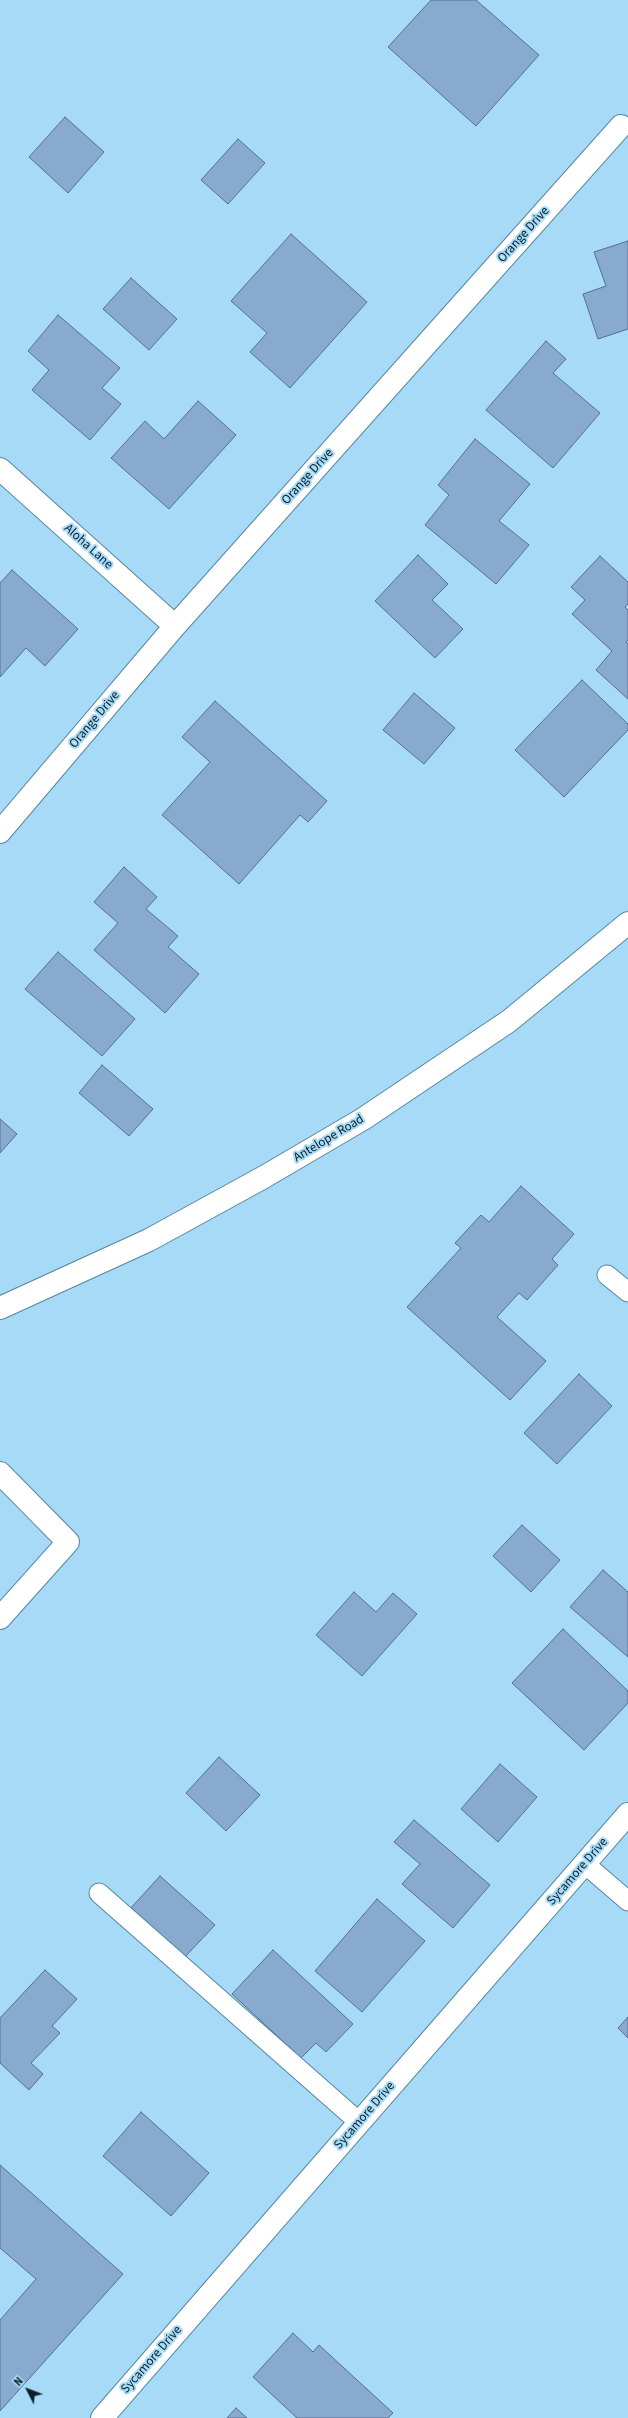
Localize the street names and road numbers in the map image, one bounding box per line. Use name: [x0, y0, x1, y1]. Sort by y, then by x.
street label: Orange Drive: [495, 204, 553, 266]
street label: Orange Drive: [279, 446, 337, 508]
street label: Aloha Lane: [60, 521, 116, 573]
street label: Orange Drive: [66, 688, 124, 752]
street label: Antelope Road: [291, 1112, 367, 1166]
street label: Sycamore Drive: [544, 1835, 612, 1909]
street label: Sycamore Drive: [331, 2079, 399, 2153]
street label: Sycamore Drive: [118, 2323, 186, 2397]

